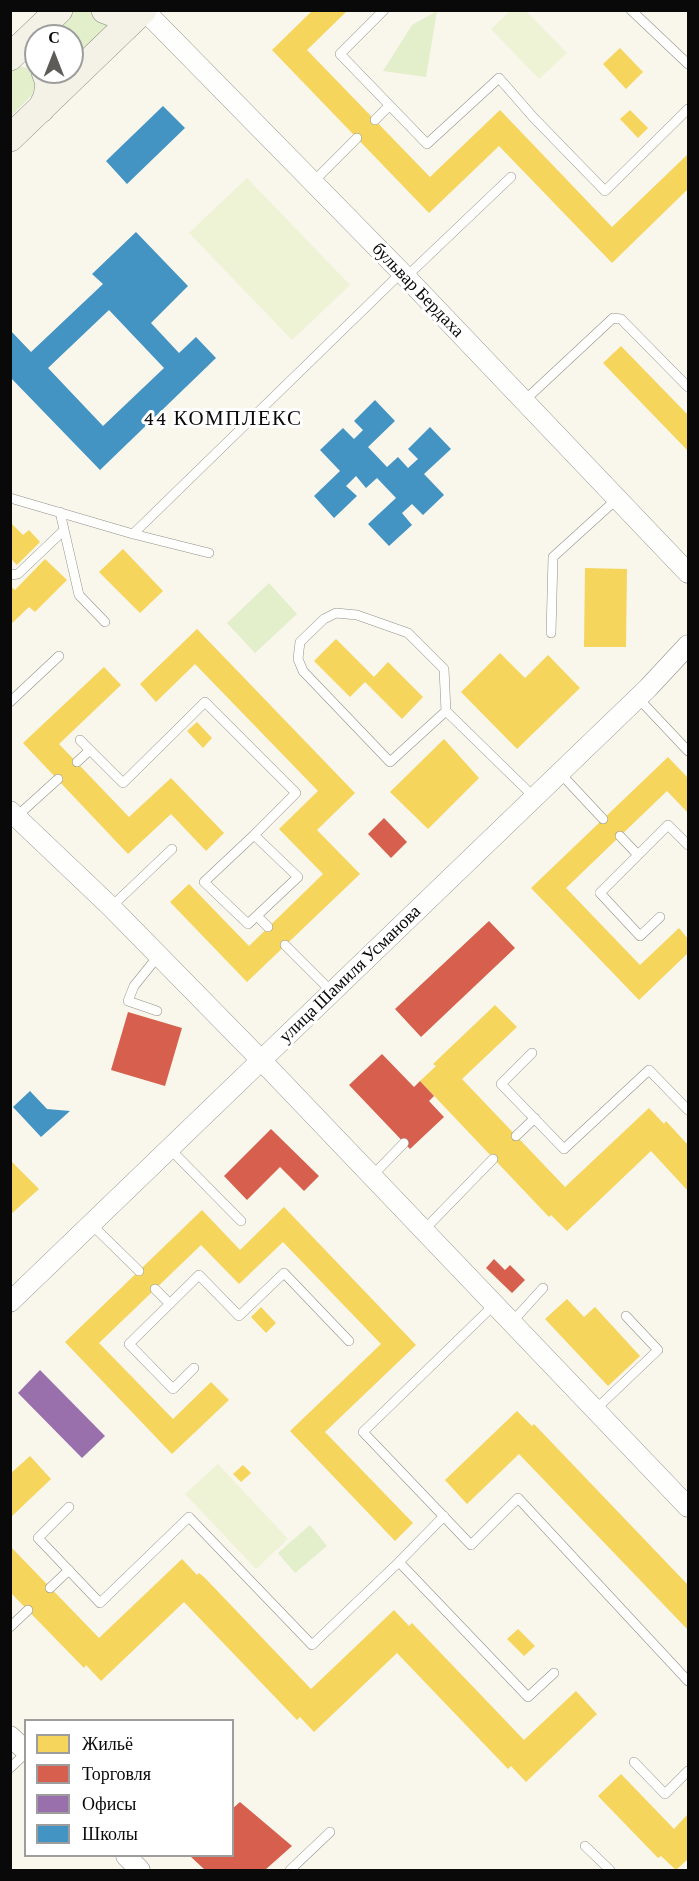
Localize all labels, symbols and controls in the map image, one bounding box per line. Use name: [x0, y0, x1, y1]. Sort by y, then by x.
north arrow: [24, 24, 84, 84]
text: С: [48, 29, 60, 46]
street label: бульвар Бердаха: [367, 238, 469, 342]
district label: 44 КОМПЛЕКС: [144, 406, 302, 432]
street label: улица Шамиля Усманова: [275, 901, 425, 1047]
legend: [24, 1719, 234, 1857]
text: Жильё: [82, 1734, 133, 1754]
text: Торговля: [82, 1764, 151, 1784]
text: Офисы: [82, 1794, 136, 1814]
text: Школы: [82, 1824, 138, 1844]

